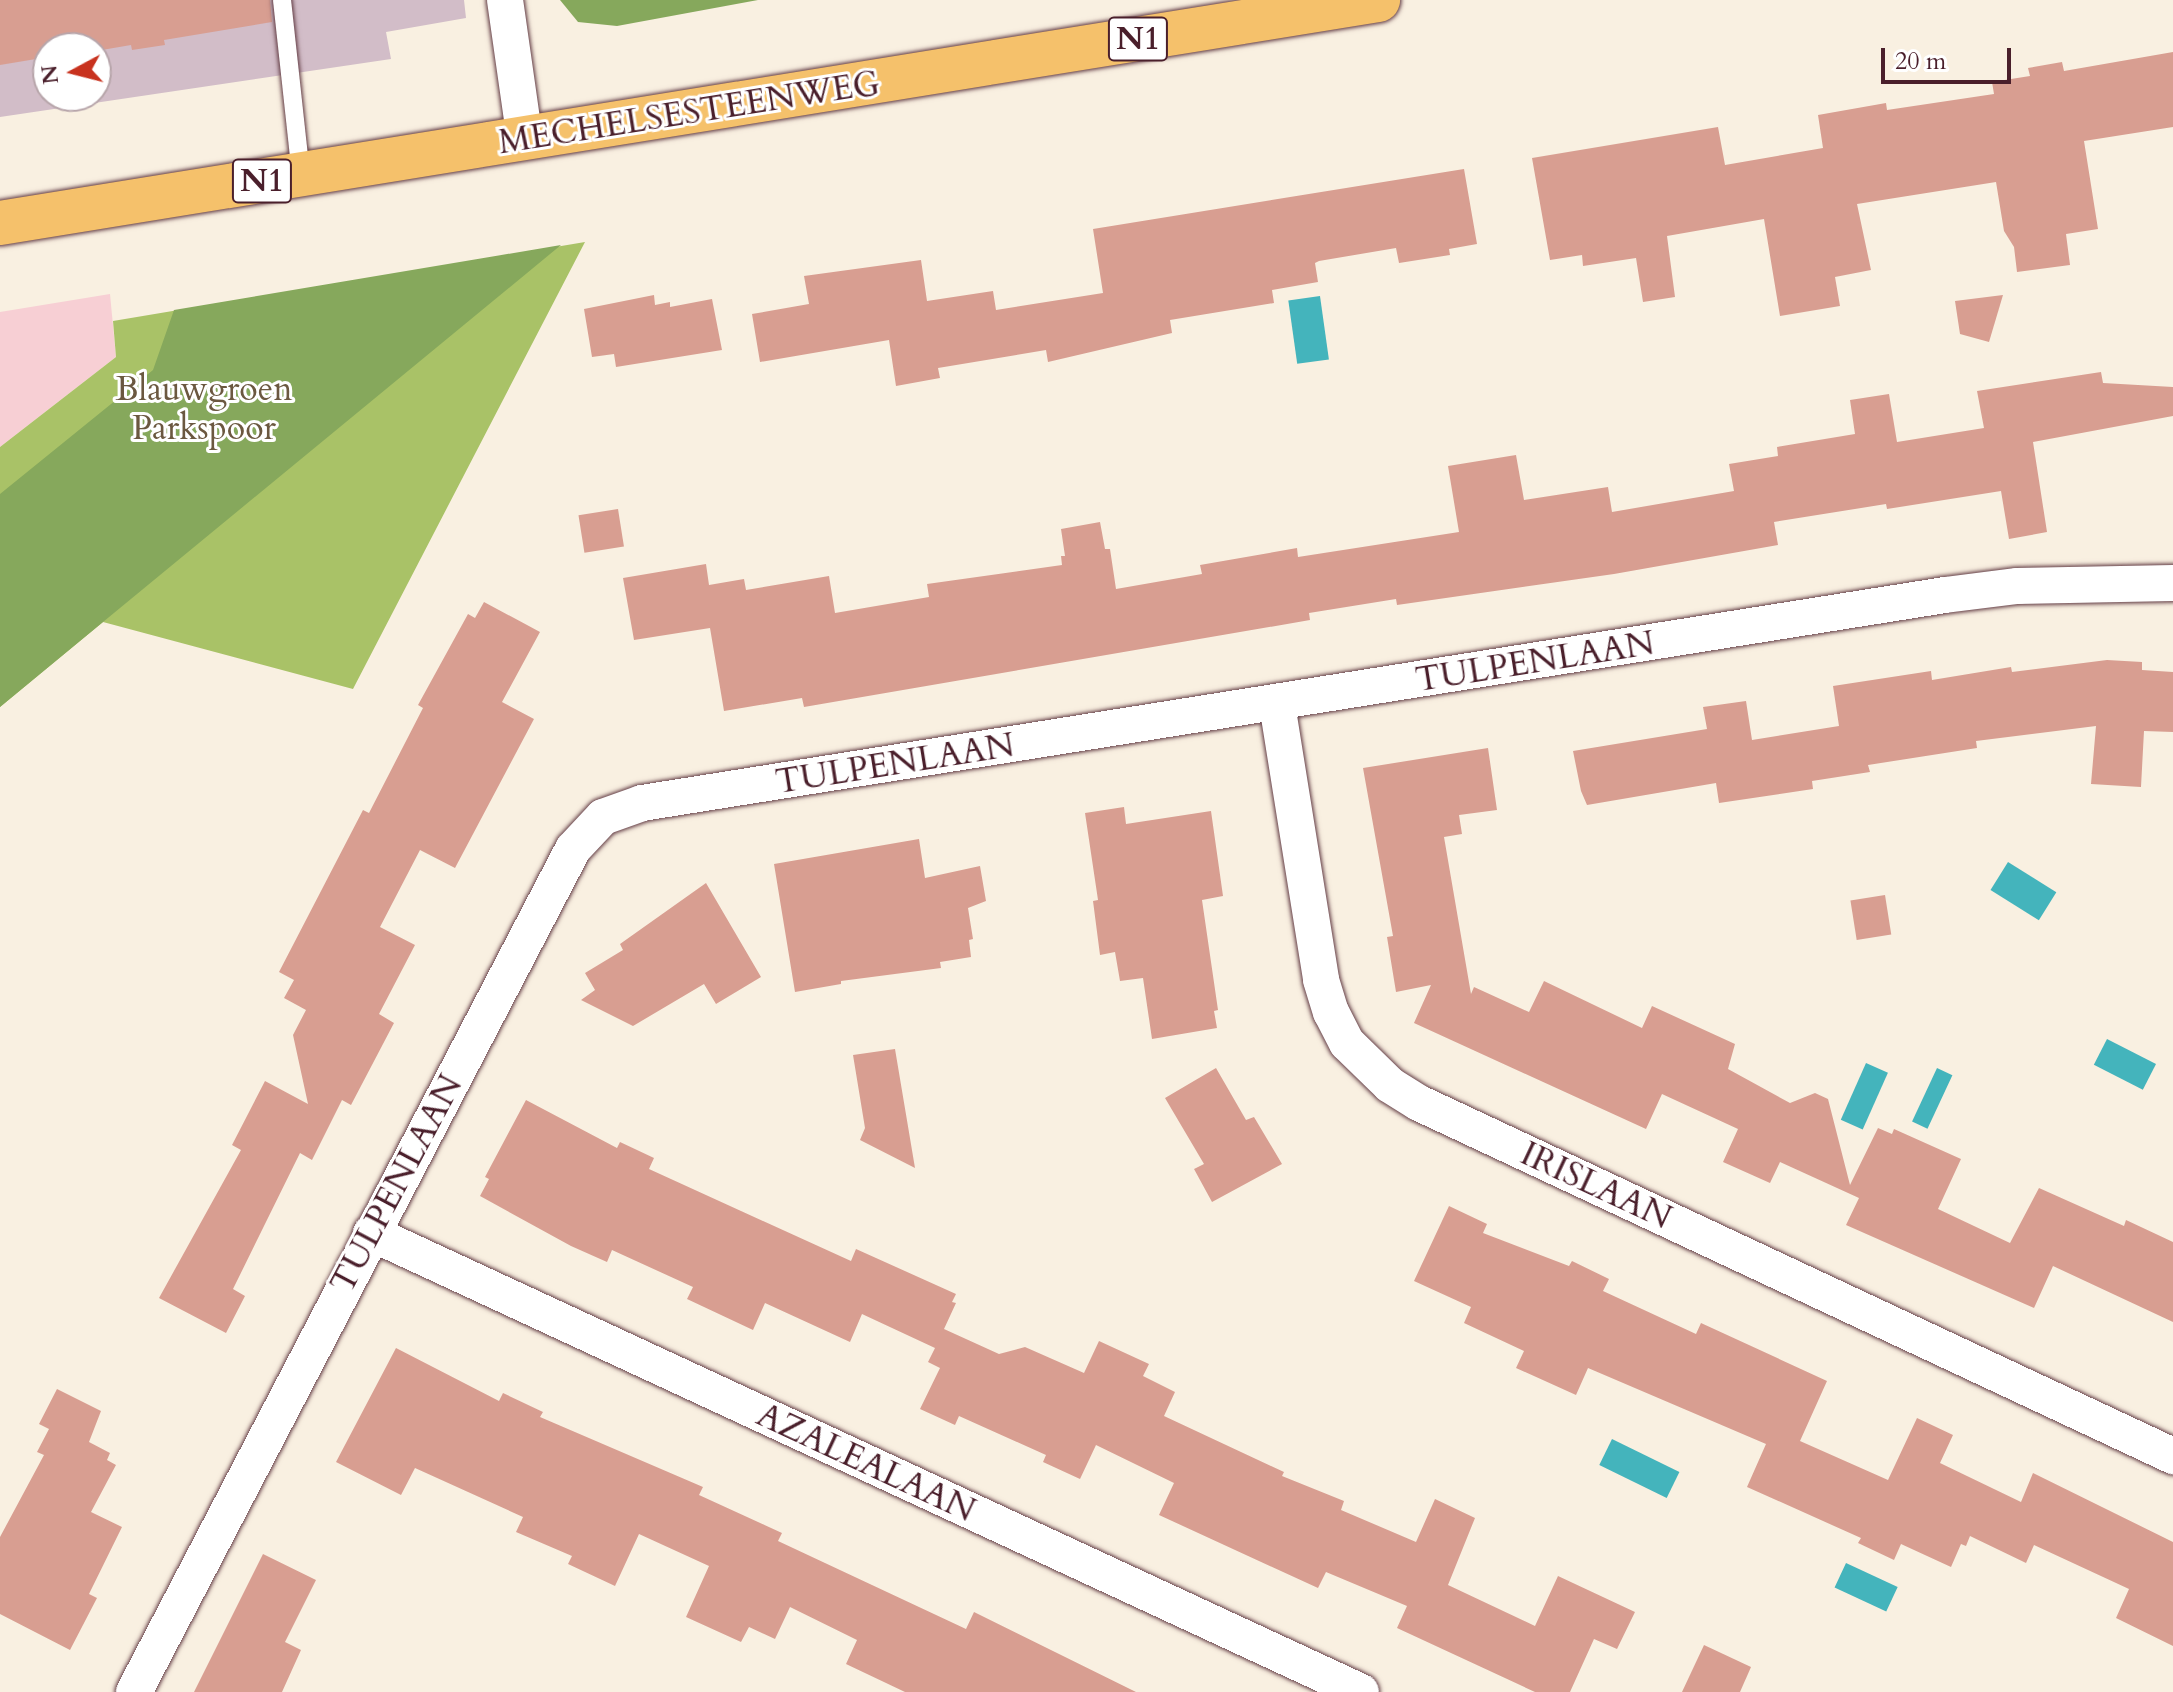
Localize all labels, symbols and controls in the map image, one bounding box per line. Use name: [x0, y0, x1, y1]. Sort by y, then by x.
road number: N1: [1106, 11, 1170, 67]
north arrow: [32, 32, 112, 112]
scale bar: [1885, 32, 2015, 82]
text: 20 m: [1895, 45, 1946, 78]
text: N: [34, 63, 66, 86]
street label: MECHELSESTEENWEG: [495, 63, 883, 163]
road number: N1: [230, 153, 294, 209]
park label: Blauwgroen Parkspoor: [116, 369, 292, 448]
street label: TULPENLAAN: [1413, 623, 1657, 701]
street label: TULPENLAAN: [773, 725, 1017, 803]
street label: TULPENLAAN: [322, 1068, 472, 1300]
street label: IRISLAAN: [1514, 1133, 1678, 1239]
street label: AZALEALAAN: [750, 1395, 982, 1531]

